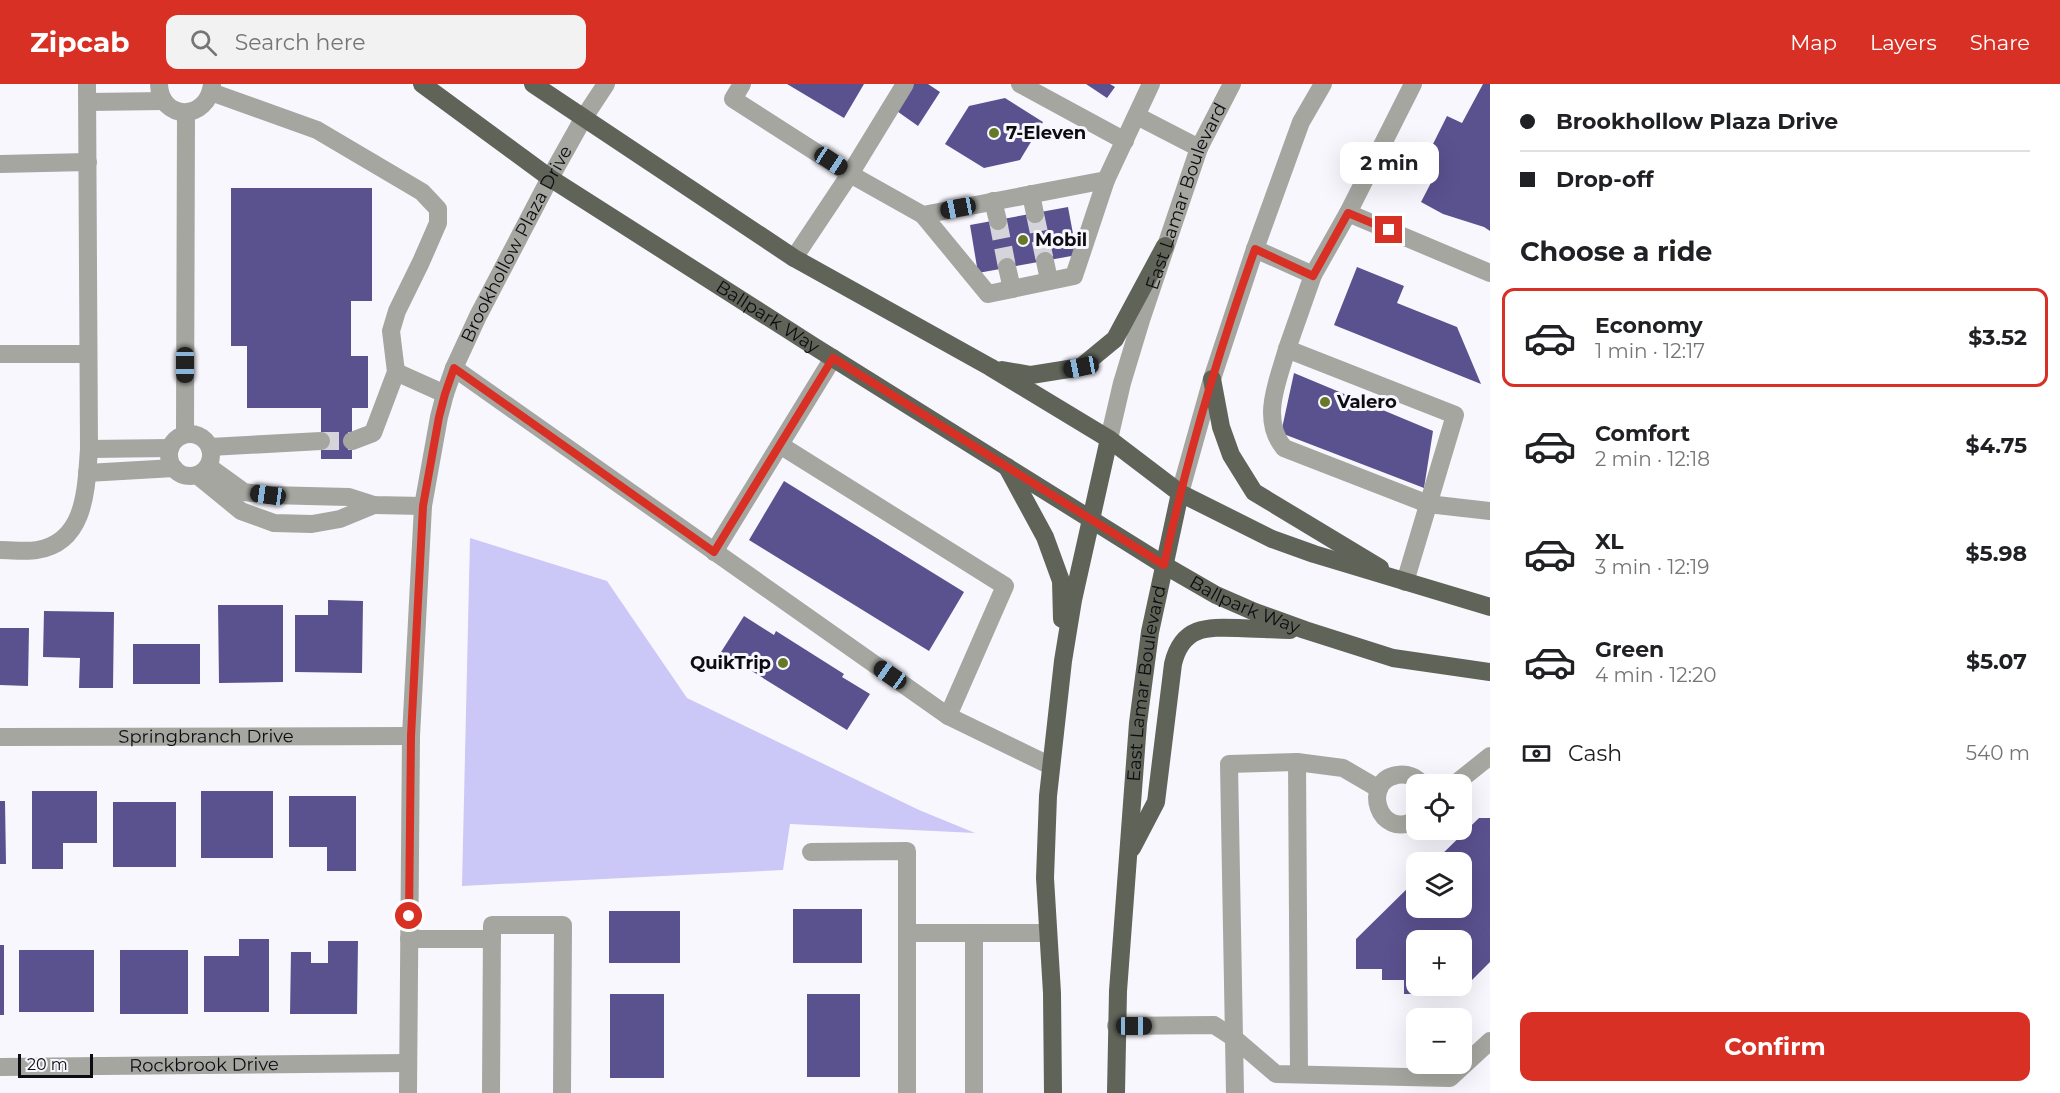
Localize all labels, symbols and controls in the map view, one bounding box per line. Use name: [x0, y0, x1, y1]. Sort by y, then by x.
search box: [166, 15, 586, 69]
text: Zipcab: [30, 25, 130, 59]
icon: search: [187, 26, 220, 59]
text: Search here: [235, 29, 366, 56]
text: Map: [1790, 30, 1837, 55]
text: Layers: [1870, 30, 1937, 55]
text: Share: [1970, 30, 2030, 55]
street label: East Lamar Boulevard: [1141, 99, 1231, 293]
text: Brookhollow Plaza Drive: [1556, 108, 1838, 135]
place label: 7-Eleven: [1006, 122, 1086, 144]
marker: 7-Eleven: [987, 126, 1001, 140]
street label: Brookhollow Plaza Drive: [456, 142, 577, 346]
callout: 2 min: [1340, 143, 1438, 185]
car: [811, 144, 851, 178]
text: 2 min: [1360, 151, 1419, 175]
text: Drop-off: [1556, 166, 1654, 193]
car: [939, 196, 977, 220]
route end: [1375, 216, 1402, 243]
place label: Mobil: [1035, 229, 1087, 251]
marker: Mobil: [1016, 233, 1030, 247]
text: Choose a ride: [1520, 235, 1712, 268]
street label: Ballpark Way: [712, 276, 824, 358]
icon: car: [1523, 311, 1577, 365]
text: Economy: [1595, 312, 1703, 339]
text: $3.52: [1968, 324, 2027, 351]
text: 1 min · 12:17: [1595, 339, 1705, 363]
car: [176, 347, 194, 383]
car: [1062, 355, 1100, 379]
place label: Valero: [1336, 391, 1397, 413]
marker: Valero: [1318, 395, 1332, 409]
icon: car: [1523, 419, 1577, 473]
text: Comfort: [1595, 420, 1690, 447]
text: $4.75: [1965, 432, 2027, 459]
text: 2 min · 12:18: [1595, 447, 1710, 471]
car: [249, 484, 287, 506]
icon: car: [1523, 527, 1577, 581]
text: XL: [1595, 528, 1624, 555]
text: $5.98: [1966, 540, 2027, 567]
text: 3 min · 12:19: [1595, 555, 1709, 579]
street label: Ballpark Way: [1186, 571, 1303, 638]
street label: East Lamar Boulevard: [1123, 583, 1171, 782]
icon: car: [1523, 635, 1577, 689]
text: Green: [1595, 636, 1664, 663]
text: $5.07: [1966, 648, 2027, 675]
place label: QuikTrip: [690, 652, 771, 674]
marker: QuikTrip: [776, 656, 790, 670]
car: [870, 657, 910, 693]
text: 4 min · 12:20: [1595, 663, 1716, 687]
street label: Springbranch Drive: [118, 725, 294, 748]
icon: cash: [1520, 737, 1553, 770]
text: Cash: [1568, 740, 1622, 767]
text: 540 m: [1966, 741, 2030, 765]
map controls: [1406, 774, 1472, 1074]
button: locate: [1406, 774, 1472, 840]
button: layers: [1406, 852, 1472, 918]
route start: [395, 902, 422, 929]
button: +: [1406, 930, 1472, 996]
button: −: [1406, 1008, 1472, 1074]
button: Confirm: [1520, 1012, 2030, 1081]
car: [1116, 1017, 1152, 1035]
scale bar: [18, 1051, 93, 1078]
street label: Rockbrook Drive: [129, 1053, 279, 1077]
text: 20 m: [27, 1055, 68, 1074]

